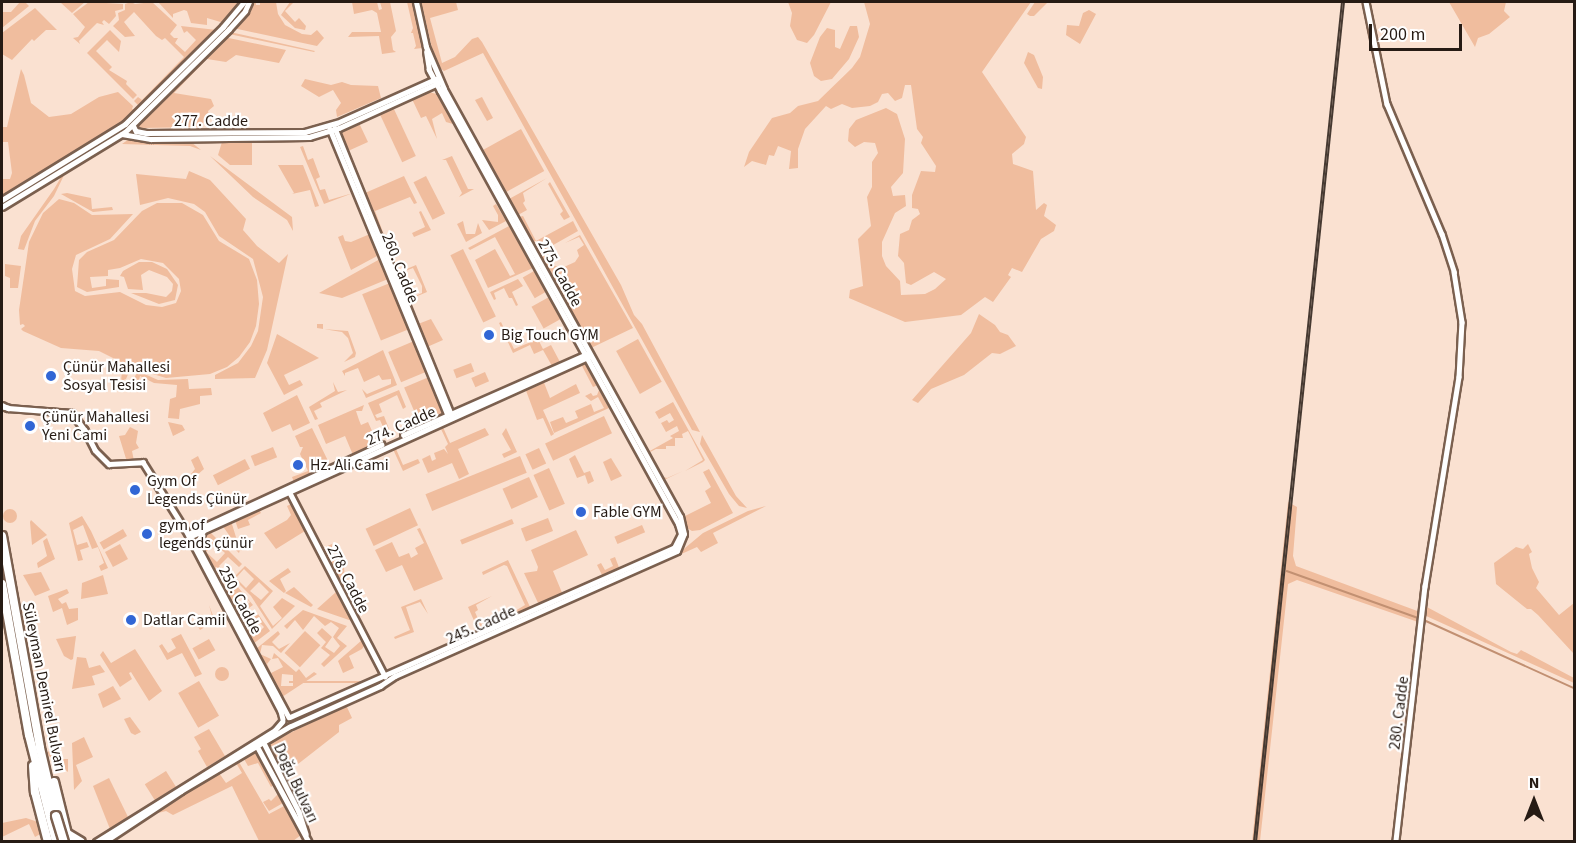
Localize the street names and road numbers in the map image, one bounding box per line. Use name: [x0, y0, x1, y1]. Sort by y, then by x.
street label: 277. Cadde: [174, 111, 248, 131]
street label: 260. Cadde: [377, 230, 423, 306]
street label: 275. Cadde: [534, 236, 586, 310]
street label: 274. Cadde: [363, 402, 439, 450]
street label: 278. Cadde: [323, 542, 373, 616]
street label: 250. Cadde: [214, 563, 266, 637]
street label: Süleyman Demirel Bulvarı: [18, 600, 70, 774]
street label: 245. Cadde: [443, 601, 519, 649]
street label: 280. Cadde: [1385, 675, 1413, 751]
street label: Doğu Bulvarı: [269, 740, 323, 826]

